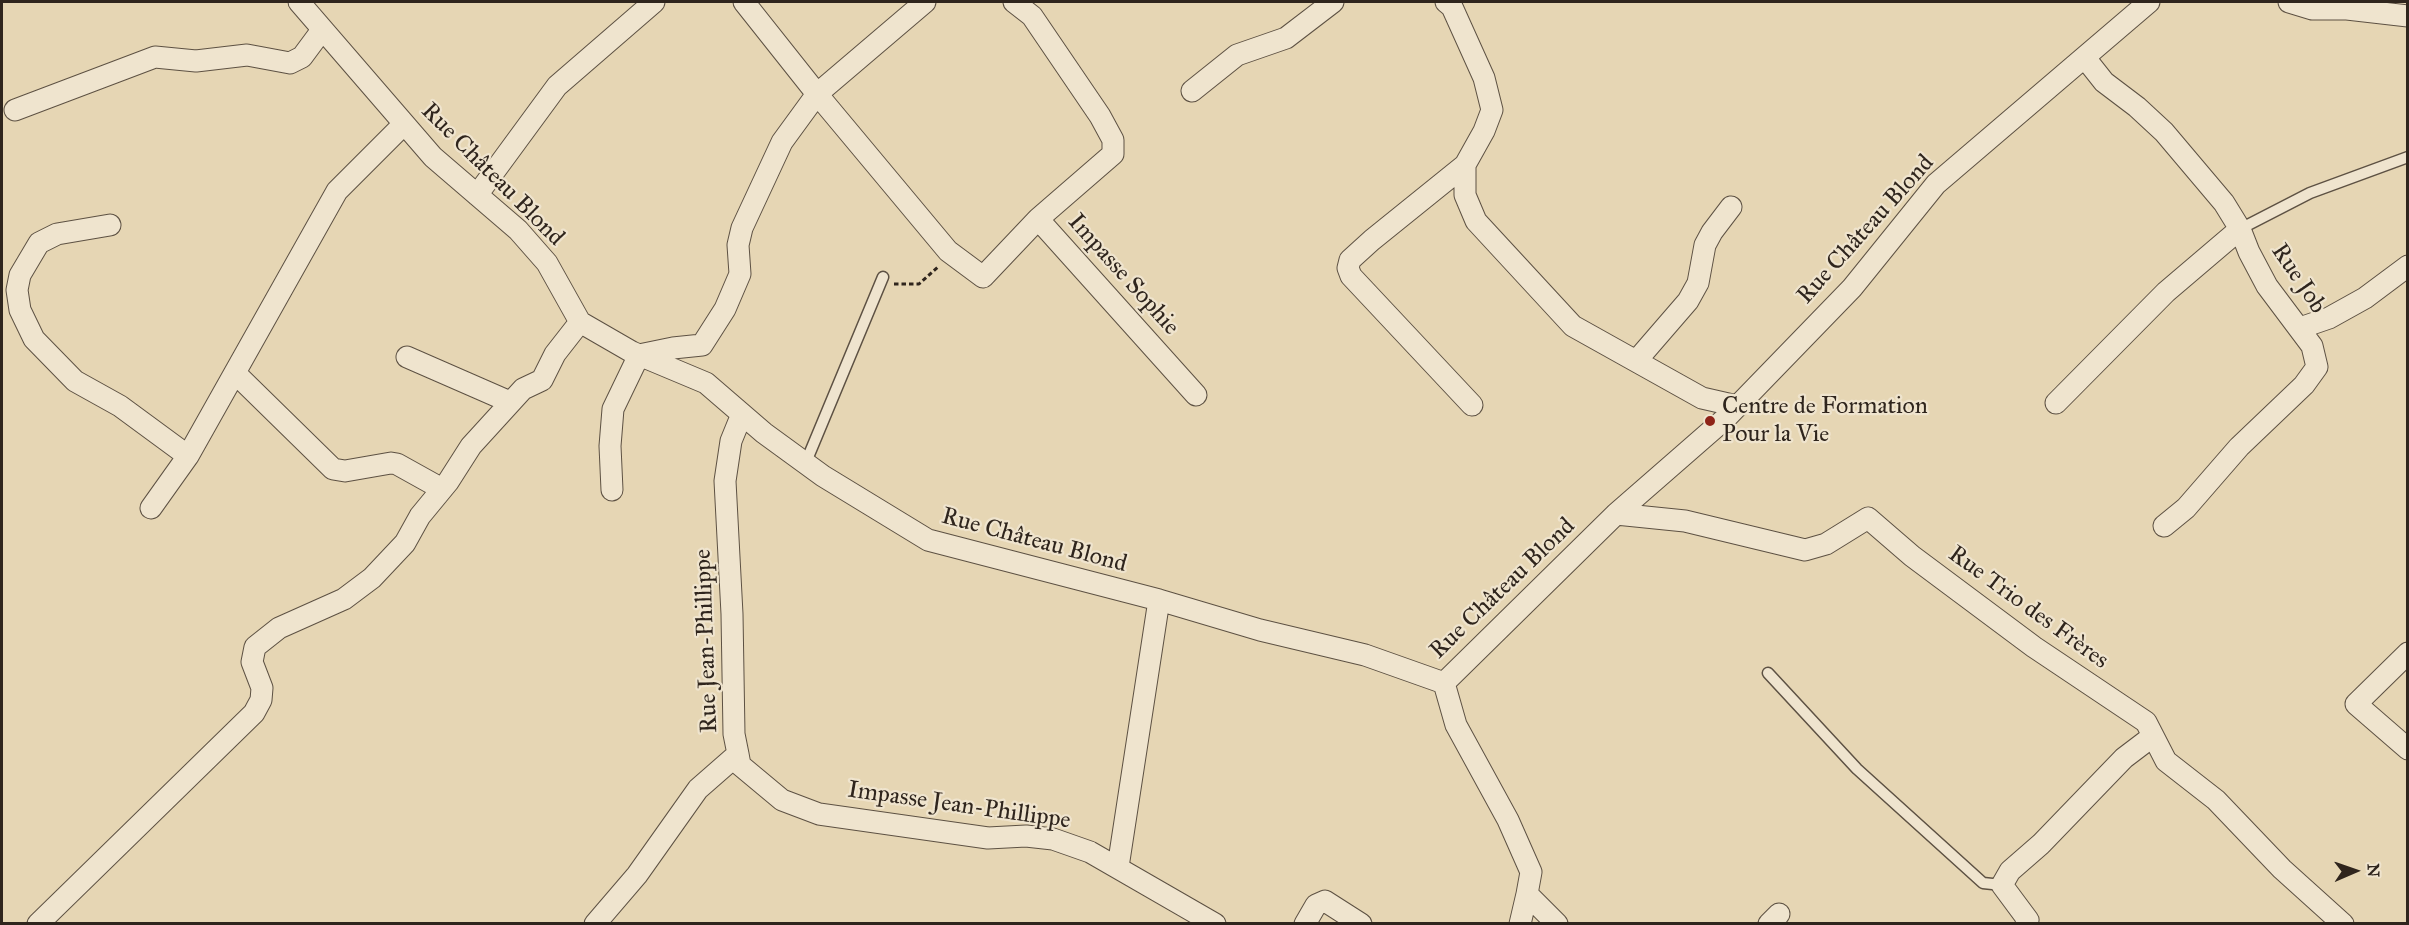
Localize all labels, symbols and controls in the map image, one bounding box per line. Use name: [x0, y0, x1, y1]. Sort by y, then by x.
street label: Rue Château Blond: [414, 97, 570, 253]
street label: Rue Château Blond: [1792, 150, 1940, 310]
street label: Impasse Sophie: [1061, 209, 1185, 341]
street label: Rue Job: [2264, 239, 2332, 319]
place label: Centre de Formation Pour la Vie: [1722, 393, 1928, 449]
marker: Centre de Formation Pour la Vie: [1703, 414, 1717, 428]
street label: Rue Château Blond: [938, 502, 1130, 580]
street label: Rue Château Blond: [1424, 512, 1582, 666]
street label: Rue Trio des Frères: [1942, 540, 2114, 676]
street label: Rue Jean-Phillippe: [689, 548, 725, 734]
street label: Impasse Jean-Phillippe: [846, 776, 1072, 836]
north arrow: [2325, 841, 2385, 901]
text: N: [2364, 863, 2383, 877]

